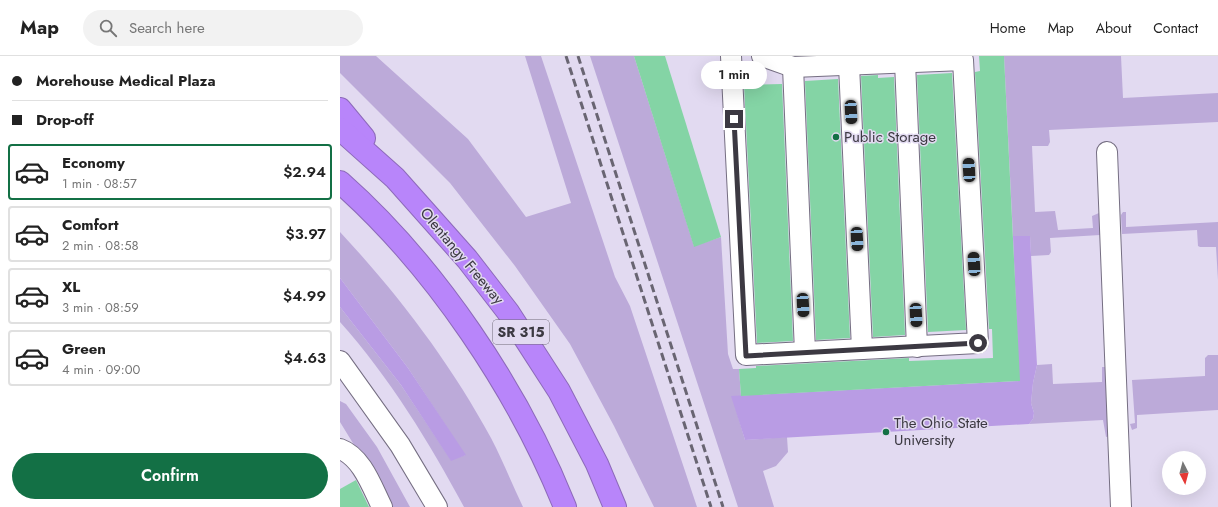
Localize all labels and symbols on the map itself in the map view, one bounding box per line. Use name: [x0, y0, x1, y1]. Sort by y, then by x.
callout: 1 min: [701, 61, 767, 89]
car: [844, 100, 858, 124]
route end: [725, 110, 743, 128]
place label: Public Storage: [844, 126, 936, 148]
marker: Public Storage: [831, 132, 841, 142]
car: [962, 158, 976, 182]
street label: Olentangy Freeway: [415, 203, 509, 310]
car: [850, 227, 864, 251]
car: [967, 252, 981, 276]
car: [796, 293, 810, 317]
car: [909, 303, 923, 327]
road number: SR 315: [493, 320, 549, 344]
route start: [969, 334, 987, 352]
place label: The Ohio State University: [894, 412, 988, 451]
marker: The Ohio State University: [881, 427, 891, 437]
north arrow: [1162, 451, 1206, 495]

